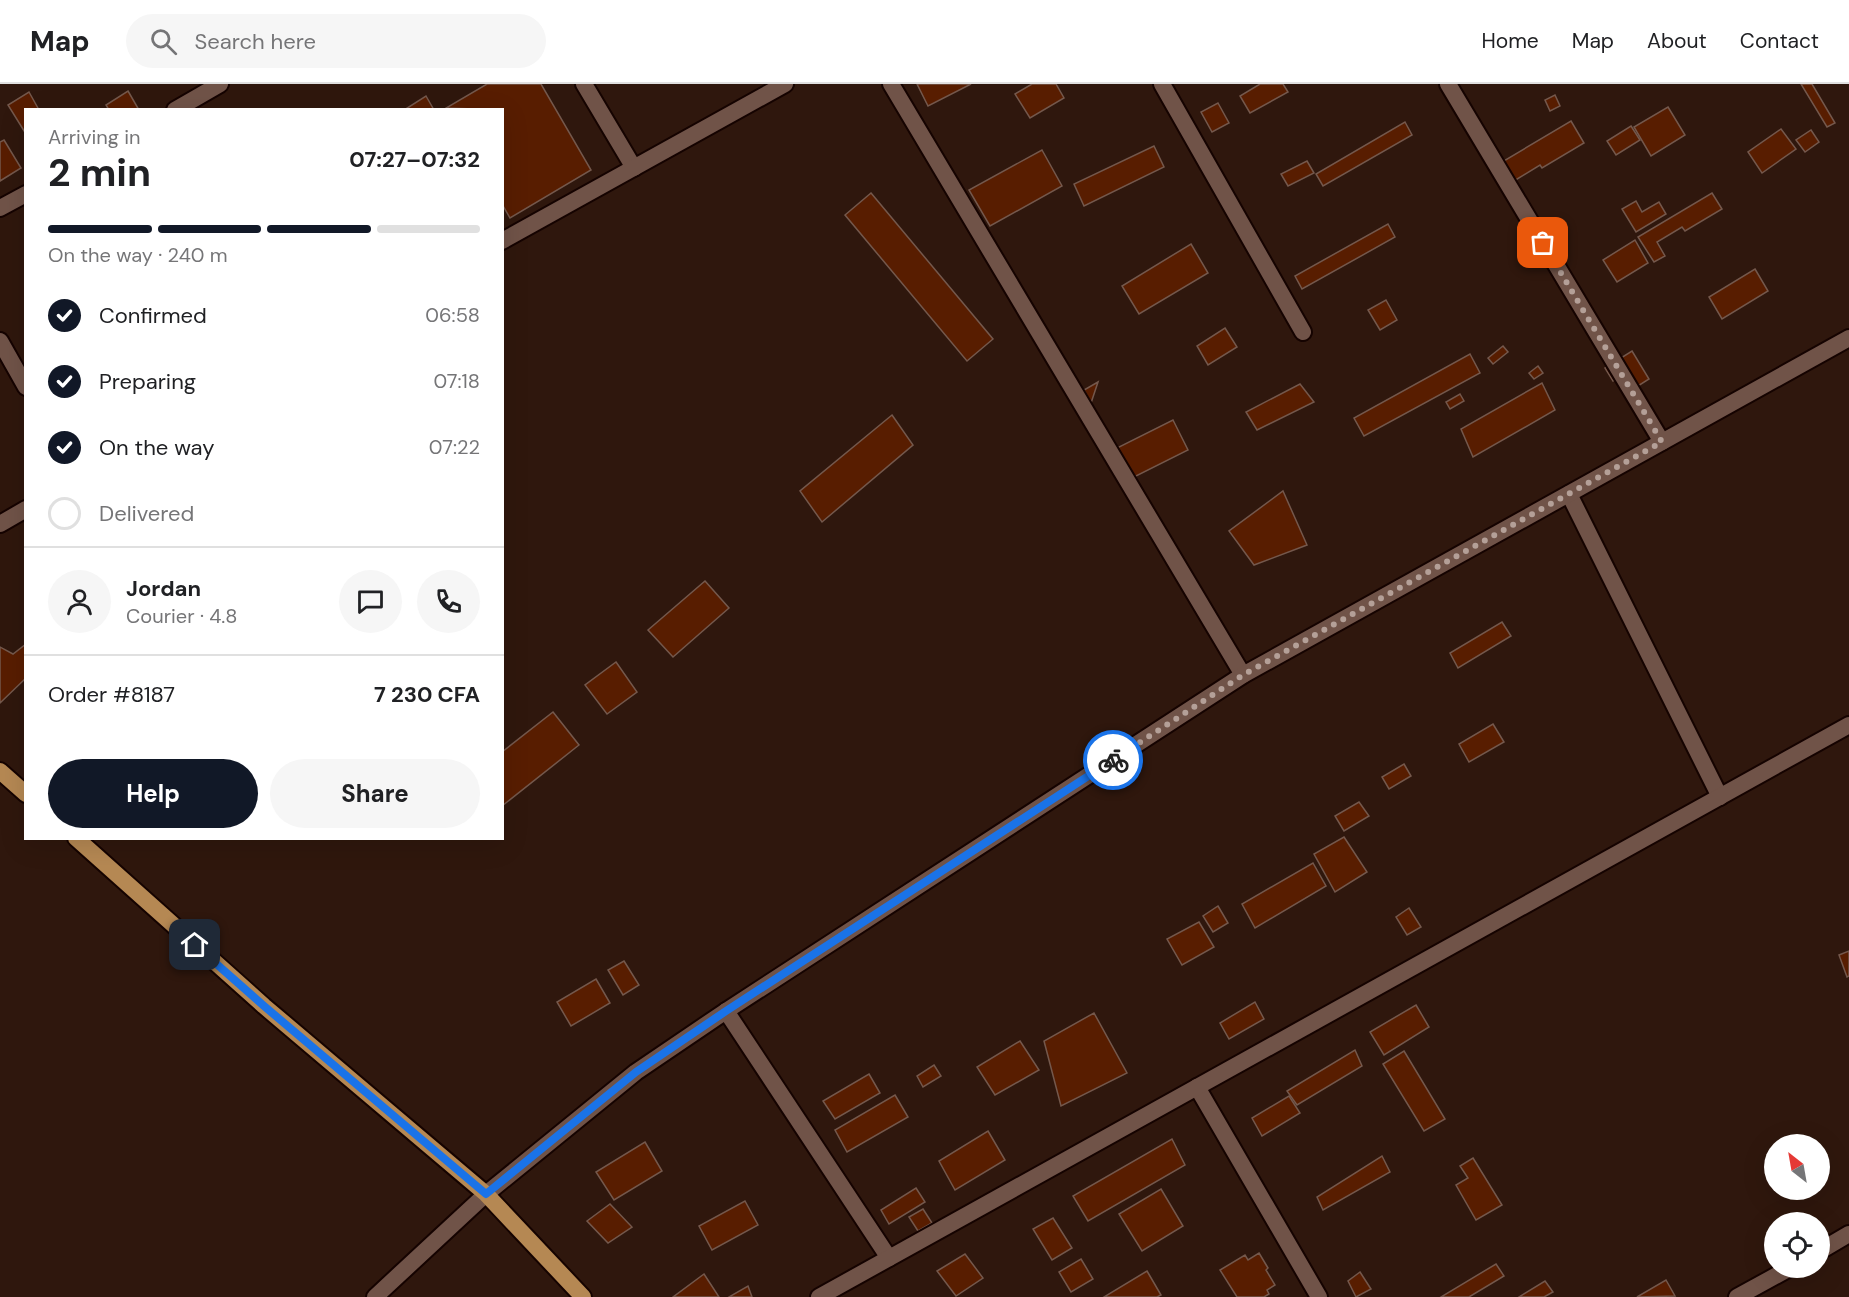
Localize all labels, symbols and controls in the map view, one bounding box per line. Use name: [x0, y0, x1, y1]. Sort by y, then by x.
search box: [126, 14, 546, 68]
text: Map: [30, 23, 90, 60]
icon: search: [147, 25, 180, 58]
text: Search here: [195, 27, 316, 56]
text: Home: [1481, 27, 1539, 55]
text: Map: [1572, 27, 1614, 55]
text: About: [1647, 27, 1707, 55]
text: Contact: [1740, 27, 1819, 55]
text: Arriving in: [48, 124, 140, 150]
text: 07:27–07:32: [349, 145, 480, 174]
text: 2 min: [48, 147, 151, 198]
pin: [1517, 217, 1568, 268]
icon: bag: [1526, 226, 1559, 259]
text: On the way · 240 m: [48, 242, 228, 268]
icon: check: [48, 299, 81, 332]
text: Confirmed: [99, 301, 207, 330]
text: 06:58: [425, 302, 480, 328]
icon: check: [48, 365, 81, 398]
text: Preparing: [99, 367, 196, 396]
text: 07:18: [433, 368, 480, 394]
icon: check: [48, 431, 81, 464]
text: On the way: [99, 433, 214, 462]
text: 07:22: [429, 434, 480, 460]
text: Delivered: [99, 499, 194, 528]
button: person: [48, 570, 111, 633]
button: chat: [339, 570, 402, 633]
button: phone: [417, 570, 480, 633]
text: Jordan: [126, 574, 201, 603]
text: Courier · 4.8: [126, 603, 237, 629]
text: Order #8187: [48, 680, 175, 709]
text: 7 230 CFA: [374, 680, 480, 709]
courier: [1083, 730, 1143, 790]
icon: bike: [1097, 744, 1130, 777]
button: Help: [48, 759, 258, 828]
button: Share: [270, 759, 480, 828]
pin: [169, 919, 220, 970]
icon: home: [178, 928, 211, 961]
north arrow: [1764, 1134, 1830, 1200]
map controls: [1764, 1134, 1830, 1278]
button: locate: [1764, 1212, 1830, 1278]

